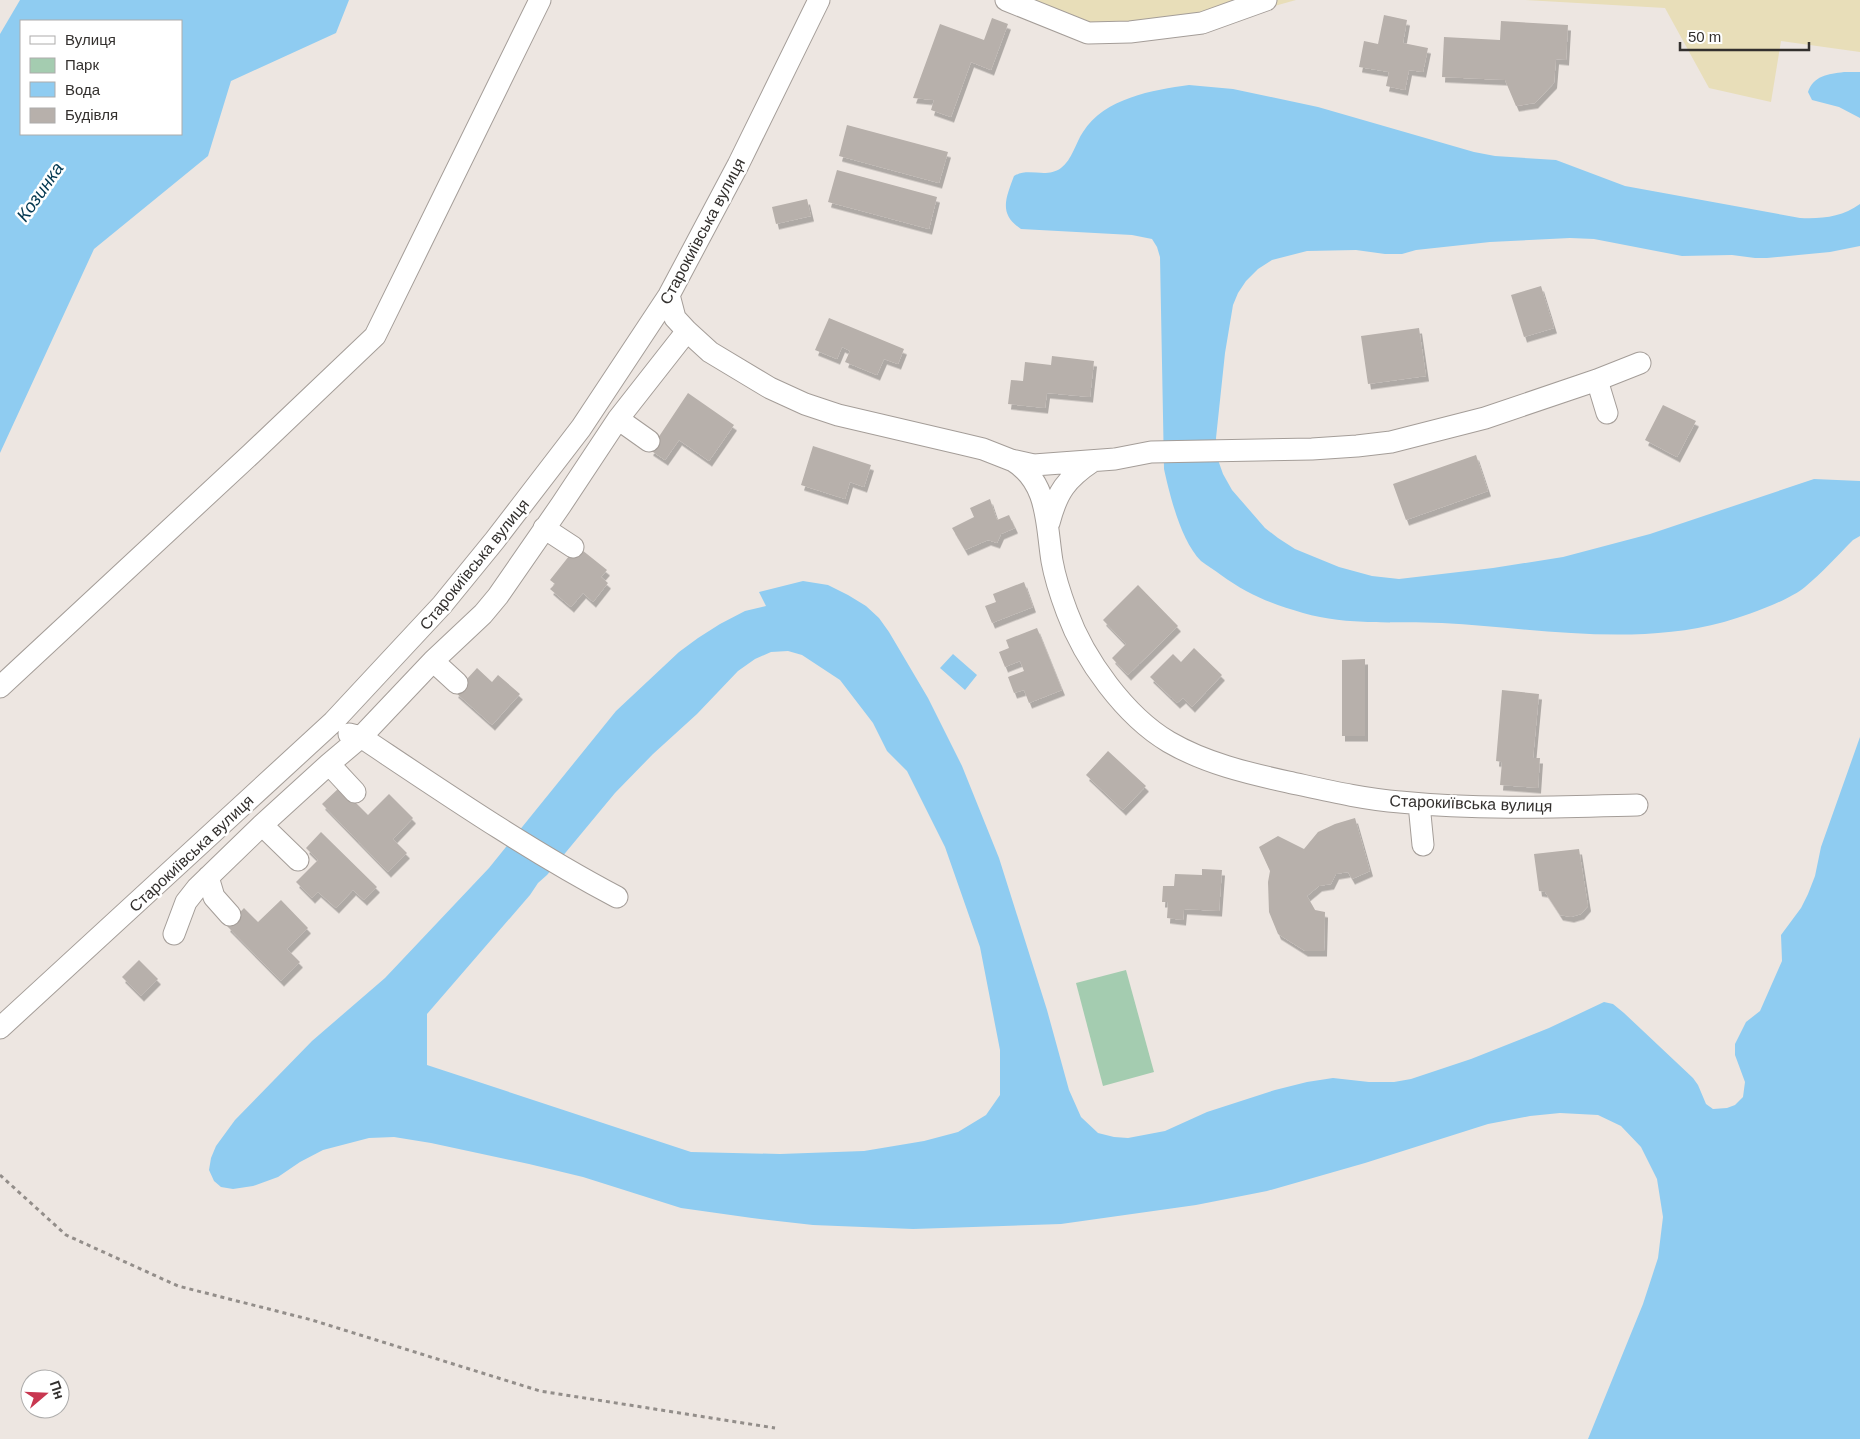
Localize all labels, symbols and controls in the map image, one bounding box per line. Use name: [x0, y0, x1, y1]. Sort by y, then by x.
legend: [20, 20, 182, 135]
scale bar: [1680, 20, 1809, 52]
text: 50 m: [1688, 28, 1721, 45]
text: Вулиця: [65, 31, 116, 48]
text: Парк: [65, 56, 99, 73]
text: Вода: [65, 81, 101, 98]
text: Будівля: [65, 106, 118, 123]
street label: Старокиївська вулиця: [657, 155, 748, 307]
water label: Козинка: [13, 159, 67, 225]
street label: Старокиївська вулиця: [416, 496, 532, 633]
street label: Старокиївська вулиця: [126, 792, 257, 915]
street label: Старокиївська вулиця: [1389, 792, 1553, 815]
north arrow: [20, 1369, 70, 1419]
text: Пн: [47, 1378, 68, 1401]

